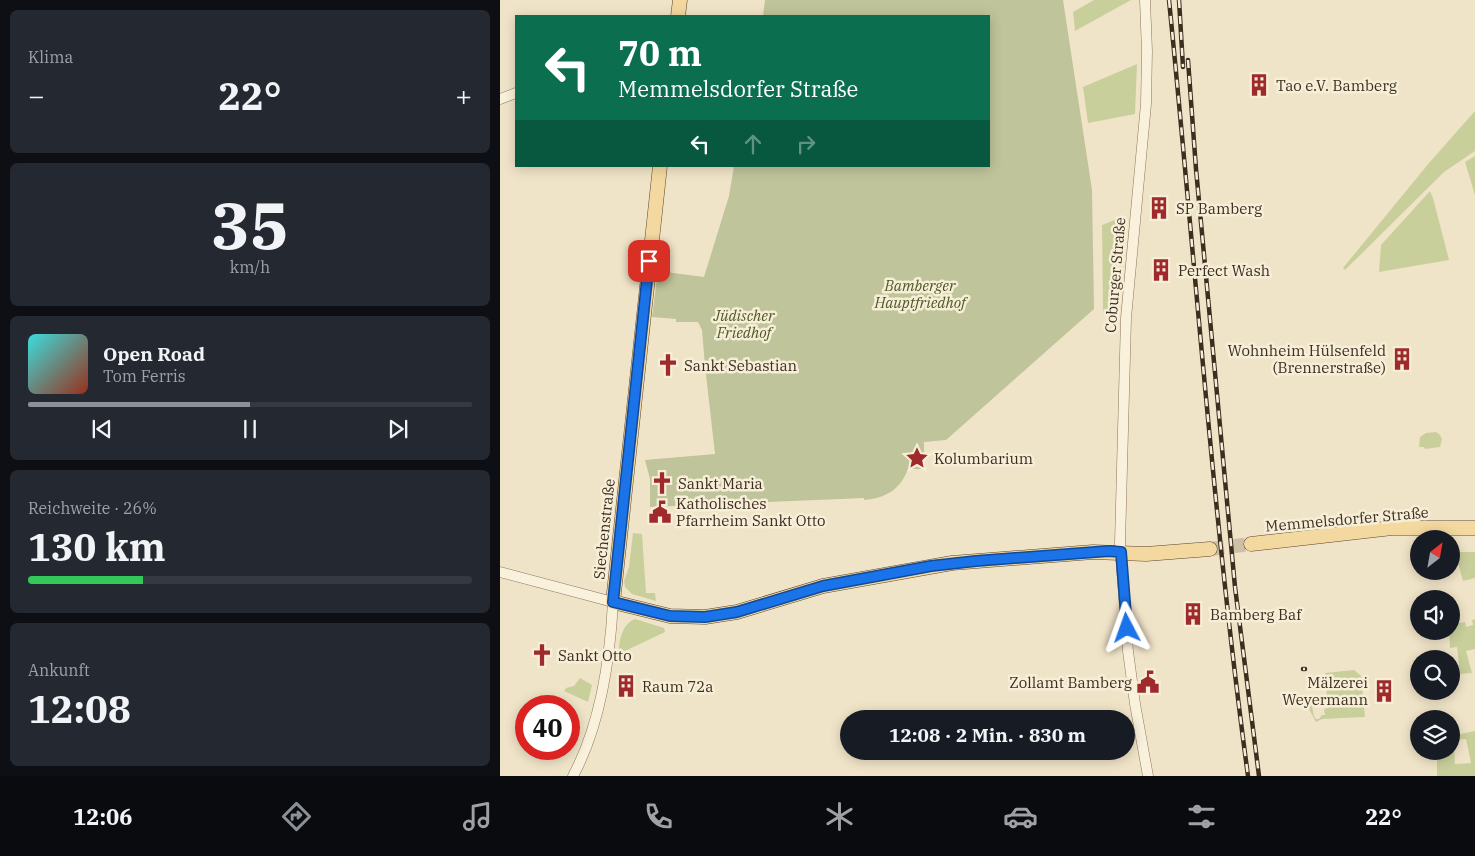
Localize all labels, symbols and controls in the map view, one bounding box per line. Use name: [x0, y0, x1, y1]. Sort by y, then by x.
text: 70 m: [618, 30, 702, 76]
icon: left: [535, 35, 600, 100]
text: Klima: [28, 47, 73, 67]
text: 22°: [218, 71, 282, 120]
building icon: Tao e.V. Bamberg: [1246, 72, 1272, 98]
text: Memmelsdorfer Straße: [618, 74, 858, 103]
place label: Tao e.V. Bamberg: [1276, 76, 1397, 95]
text: −: [28, 77, 45, 114]
text: +: [455, 77, 472, 114]
icon: left: [686, 130, 714, 158]
icon: ahead: [739, 130, 767, 158]
icon: right: [792, 130, 820, 158]
text: 35: [211, 182, 289, 267]
building icon: SP Bamberg: [1146, 195, 1172, 221]
place label: SP Bamberg: [1176, 199, 1262, 218]
street label: Coburger Straße: [1100, 216, 1130, 334]
pin: [628, 240, 670, 282]
icon: arrive: [635, 247, 663, 275]
text: km/h: [230, 257, 270, 277]
building icon: Perfect Wash: [1148, 257, 1174, 283]
place label: Perfect Wash: [1178, 261, 1270, 280]
park label: Bamberger Hauptfriedhof: [873, 276, 969, 312]
park label: Jüdischer Friedhof: [712, 306, 775, 342]
place label: Wohnheim Hülsenfeld (Brennerstraße): [1228, 341, 1386, 377]
text: Open Road: [103, 342, 205, 366]
building icon: Wohnheim Hülsenfeld (Brennerstraße): [1389, 346, 1415, 372]
church icon: Sankt Sebastian: [655, 352, 681, 378]
place label: Sankt Sebastian: [684, 356, 798, 375]
text: Tom Ferris: [103, 366, 186, 386]
icon: previous: [88, 415, 116, 443]
icon: pause: [236, 415, 264, 443]
icon: next: [384, 415, 412, 443]
place icon: Kolumbarium: [904, 445, 930, 471]
place label: Kolumbarium: [934, 449, 1033, 468]
church icon: Sankt Maria: [649, 470, 675, 496]
place label: Sankt Maria: [678, 474, 763, 493]
street label: Siechenstraße: [589, 478, 619, 580]
place label: Katholisches Pfarrheim Sankt Otto: [676, 494, 826, 530]
text: Reichweite · 26%: [28, 498, 157, 518]
public building icon: Katholisches Pfarrheim Sankt Otto: [647, 499, 673, 525]
street label: Memmelsdorfer Straße: [1265, 502, 1429, 536]
text: 130 km: [28, 522, 166, 571]
north arrow: [1410, 530, 1460, 580]
map controls: [1410, 530, 1460, 760]
button: sound: [1410, 590, 1460, 640]
position arrow: [1100, 601, 1152, 653]
building icon: Bamberg Baf: [1180, 601, 1206, 627]
place label: Bamberg Baf: [1210, 605, 1302, 624]
church icon: Sankt Otto: [529, 642, 555, 668]
place label: Sankt Otto: [558, 646, 632, 665]
button: search: [1410, 650, 1460, 700]
text: Ankunft: [28, 660, 90, 680]
public building icon: Zollamt Bamberg: [1135, 669, 1161, 695]
building icon: Raum 72a: [613, 673, 639, 699]
place label: Zollamt Bamberg: [1009, 673, 1132, 692]
place label: Mälzerei Weyermann: [1282, 673, 1368, 709]
place label: Raum 72a: [642, 677, 713, 696]
building icon: Mälzerei Weyermann: [1371, 678, 1397, 704]
text: 12:08: [28, 684, 131, 733]
speed limit sign: 40: [515, 695, 580, 760]
button: layers: [1410, 710, 1460, 760]
text: 12:08 · 2 Min. · 830 m: [889, 723, 1086, 747]
icon: directions: [279, 799, 314, 834]
icon: music: [460, 799, 495, 834]
icon: phone: [641, 799, 676, 834]
icon: climate: [822, 799, 857, 834]
icon: car: [1003, 799, 1038, 834]
icon: filters: [1184, 799, 1219, 834]
text: 12:06: [73, 802, 133, 831]
text: 22°: [1365, 802, 1402, 831]

